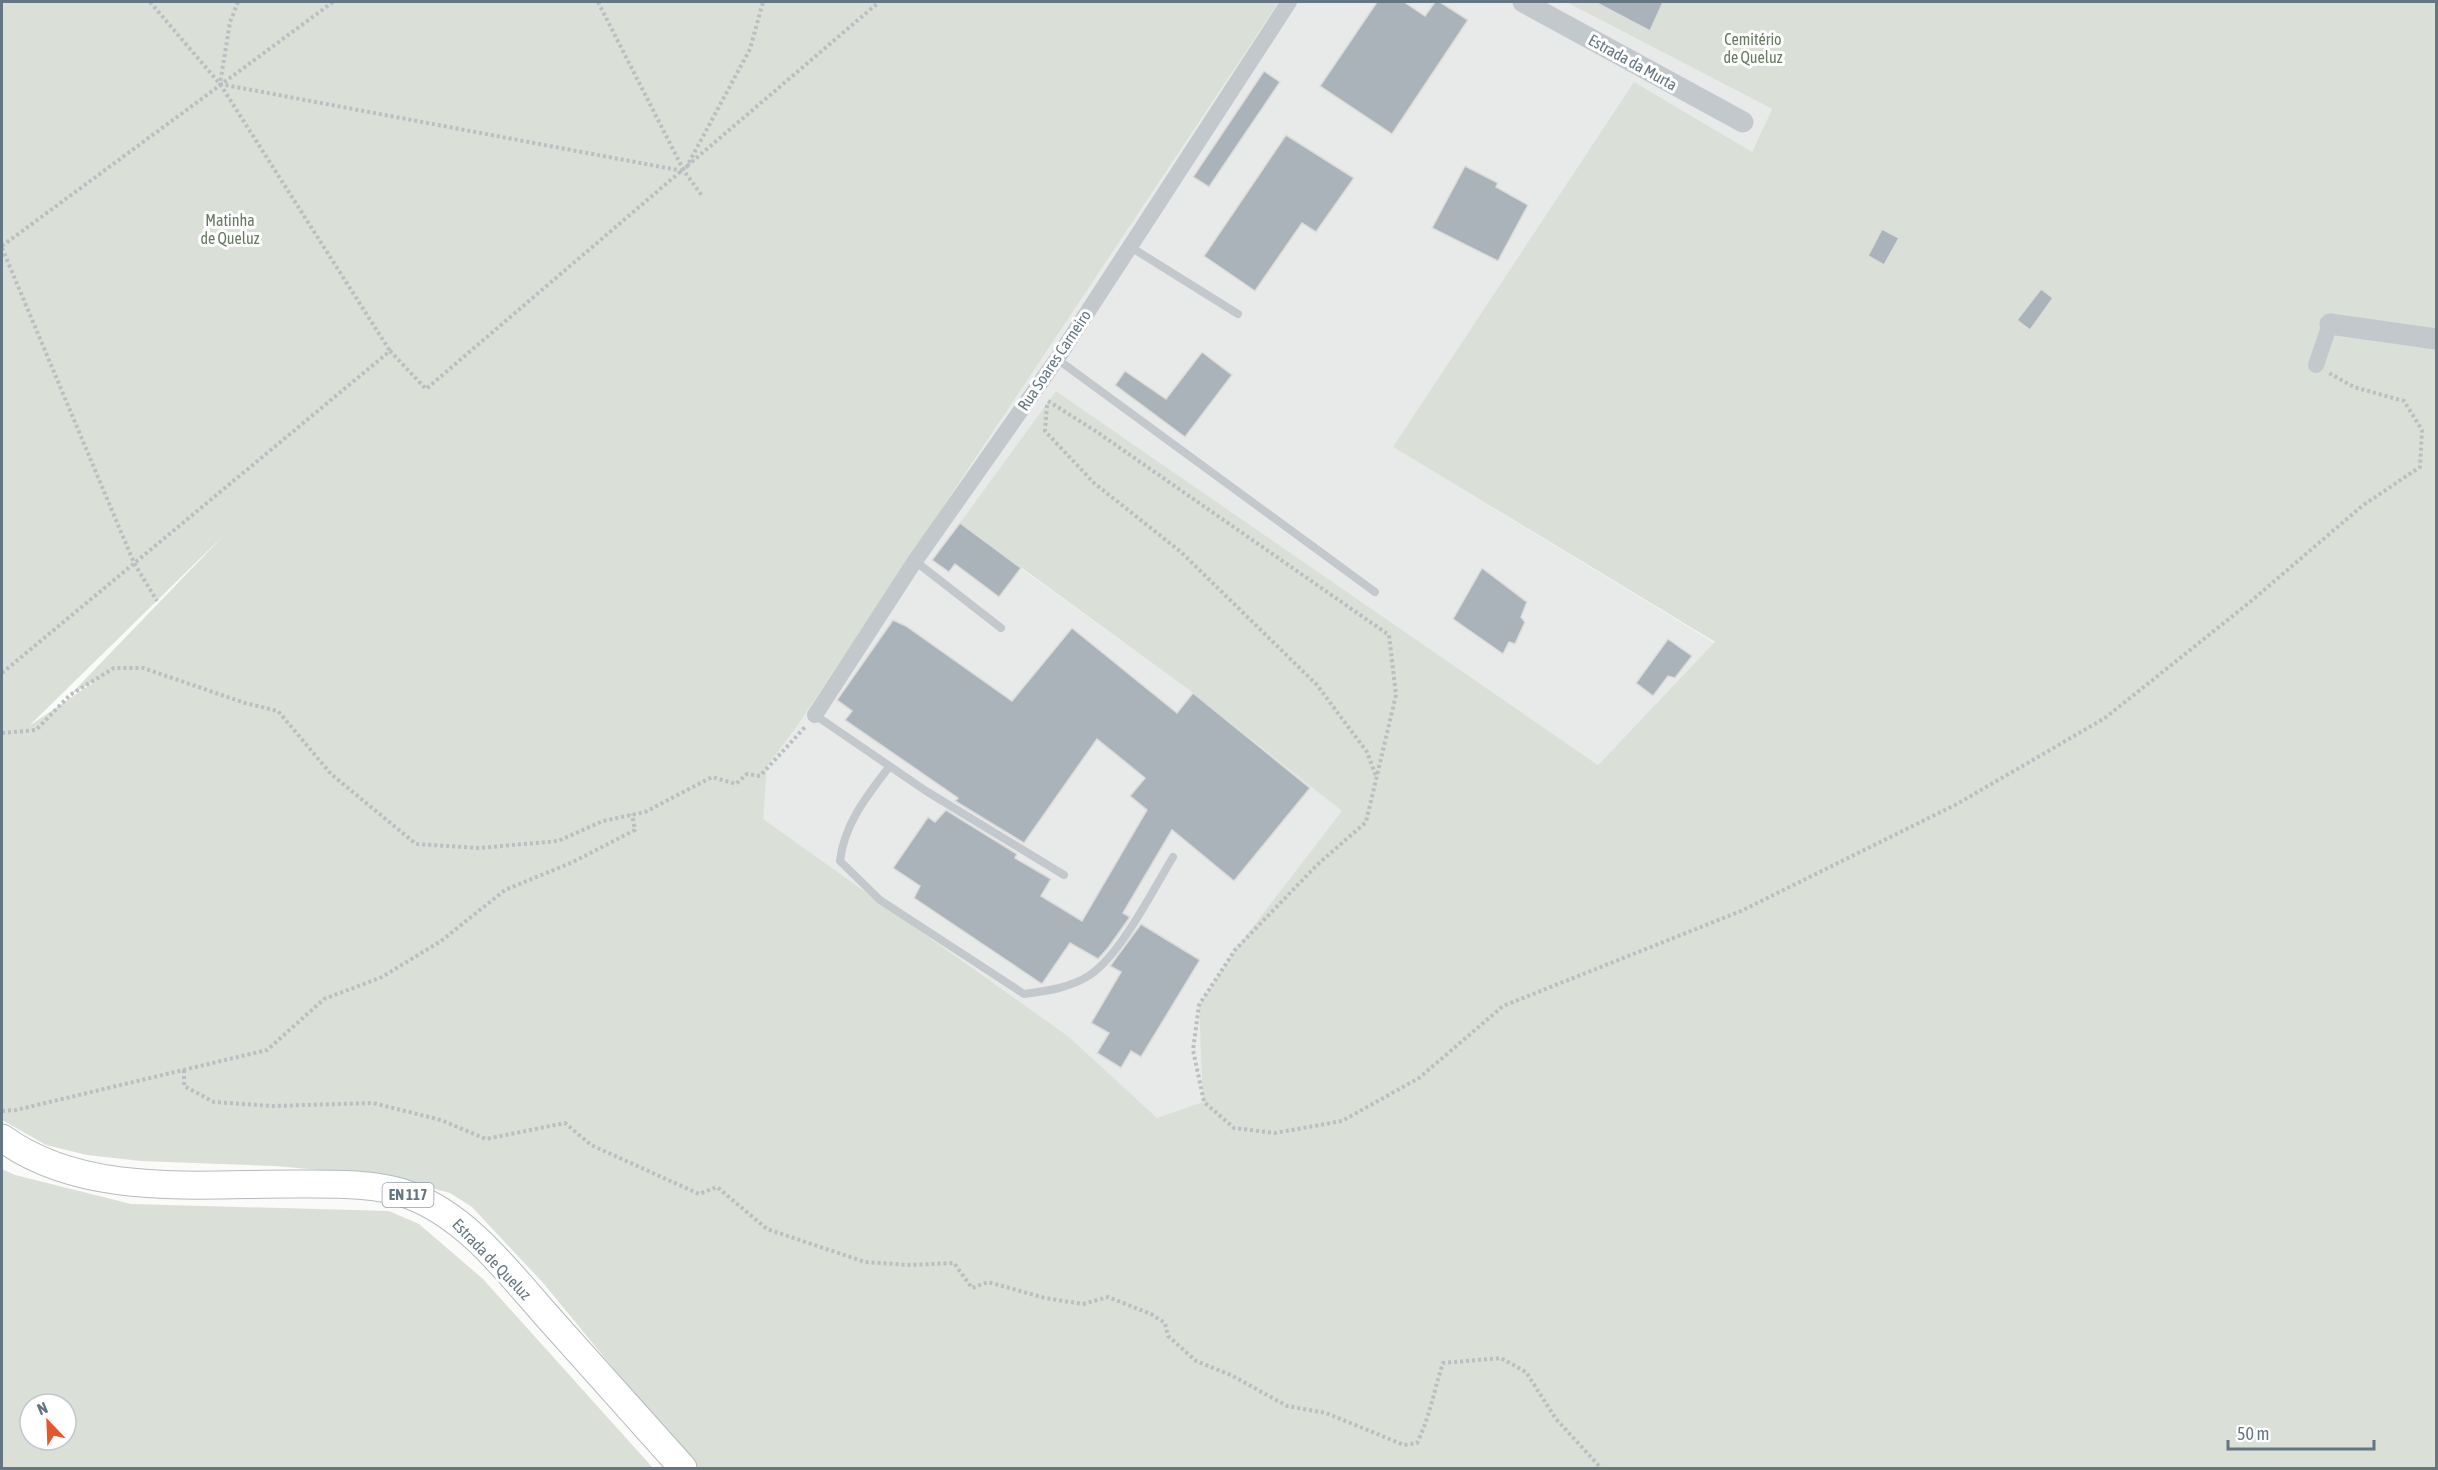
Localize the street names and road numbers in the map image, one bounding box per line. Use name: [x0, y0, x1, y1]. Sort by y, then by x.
street label: Estrada da Murta: [1586, 30, 1680, 94]
street label: Rua Soares Carneiro: [1014, 306, 1094, 414]
road number: EN 117: [382, 1183, 434, 1207]
street label: Estrada de Queluz: [449, 1215, 535, 1303]

